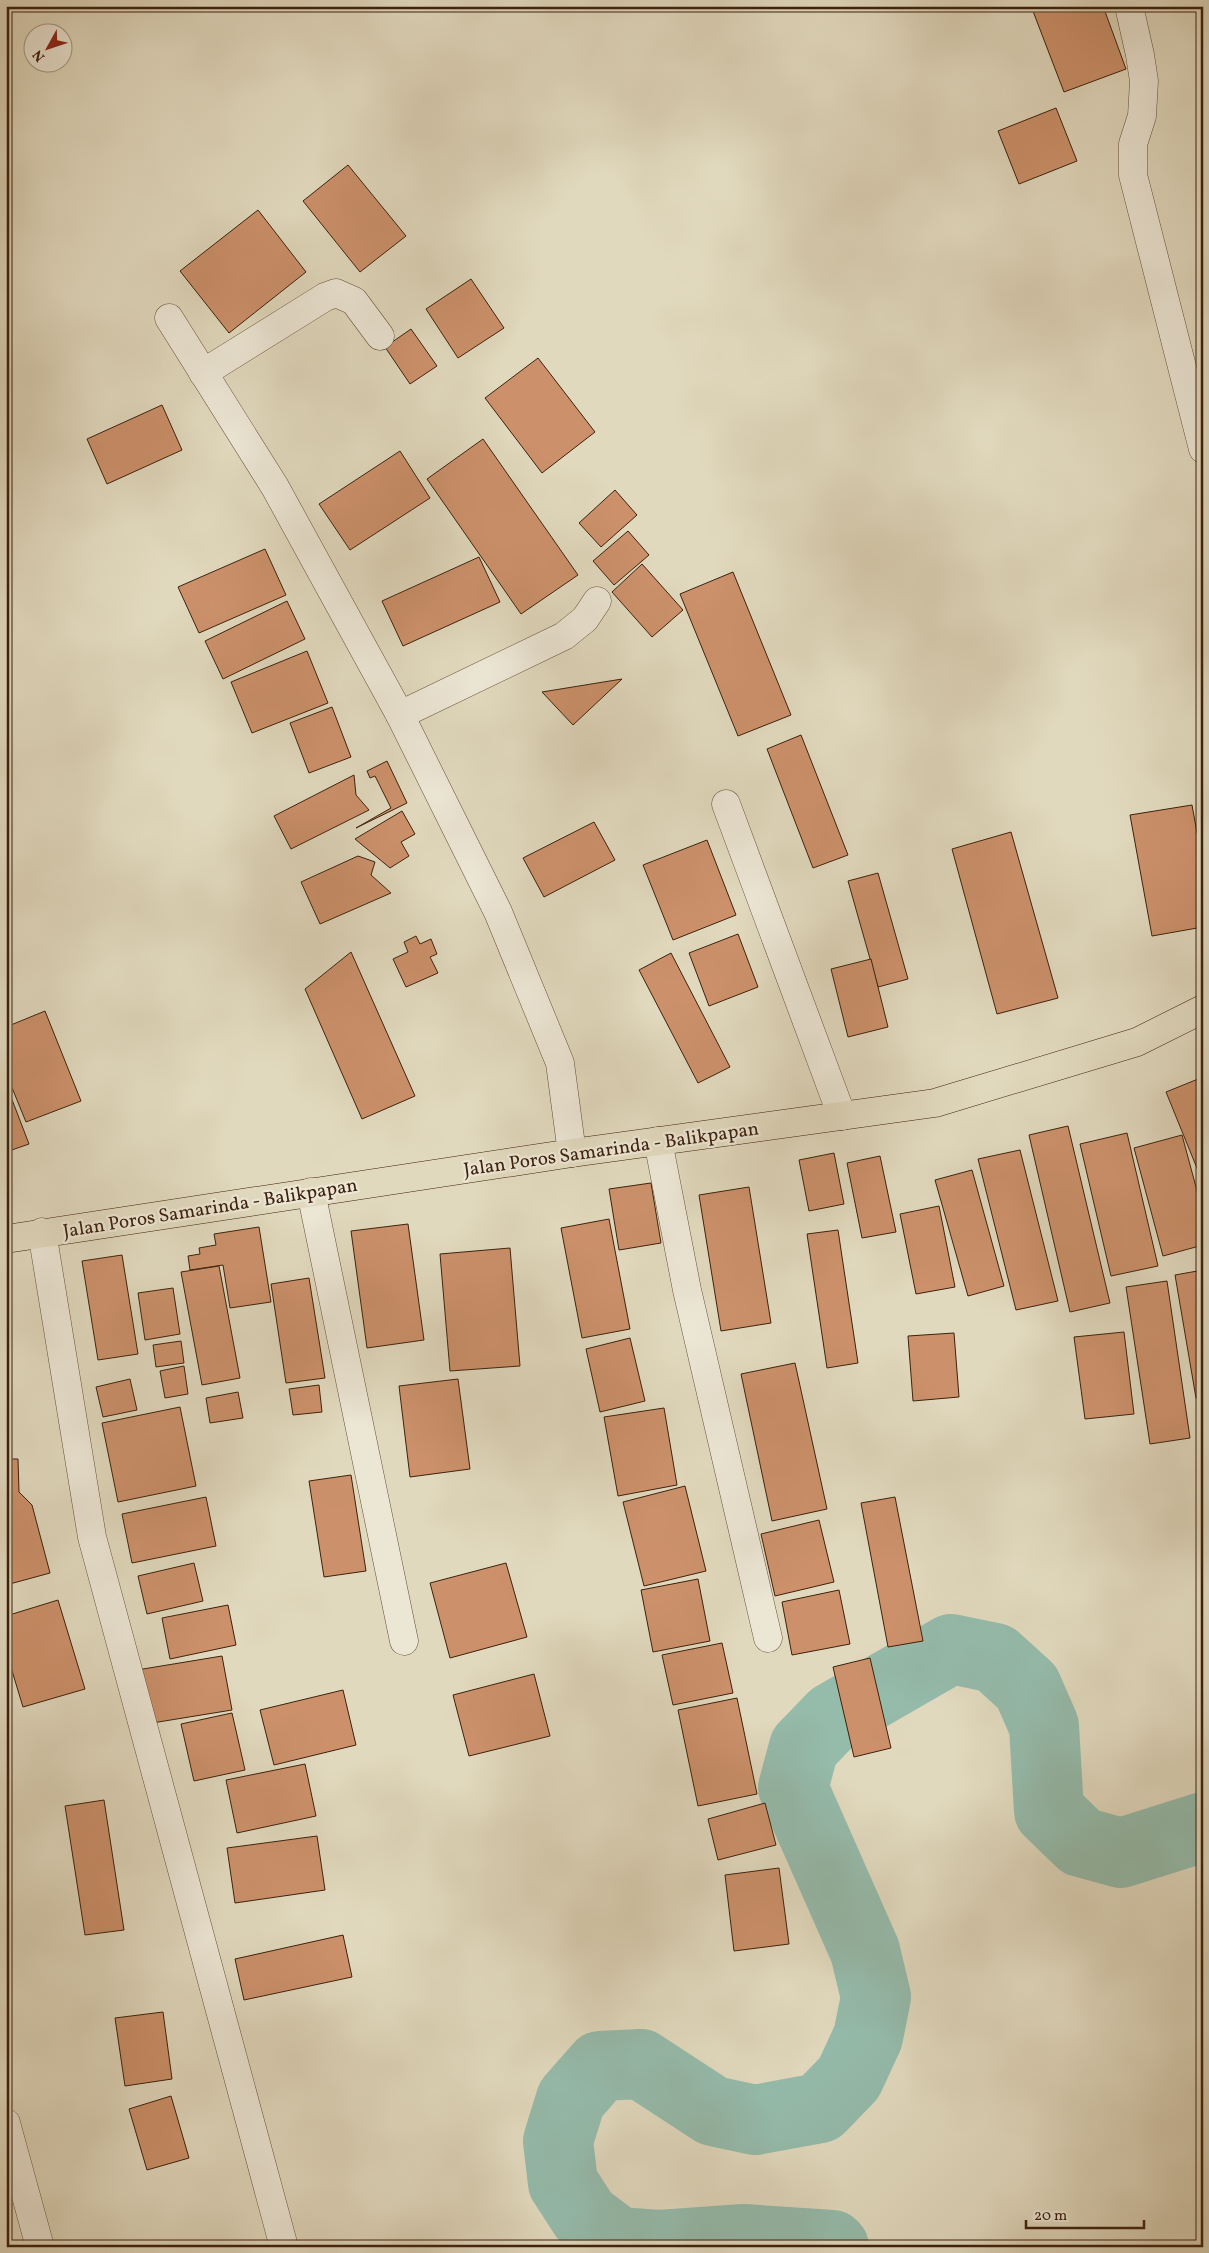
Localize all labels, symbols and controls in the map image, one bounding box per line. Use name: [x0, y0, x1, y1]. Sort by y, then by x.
north arrow: [22, 22, 72, 72]
text: N: [29, 45, 50, 65]
street label: Jalan Poros Samarinda - Balikpapan: [462, 1116, 761, 1184]
street label: Jalan Poros Samarinda - Balikpapan: [61, 1173, 360, 1245]
scale bar: [1026, 2198, 1144, 2230]
text: 20 m: [1034, 2206, 1067, 2227]

